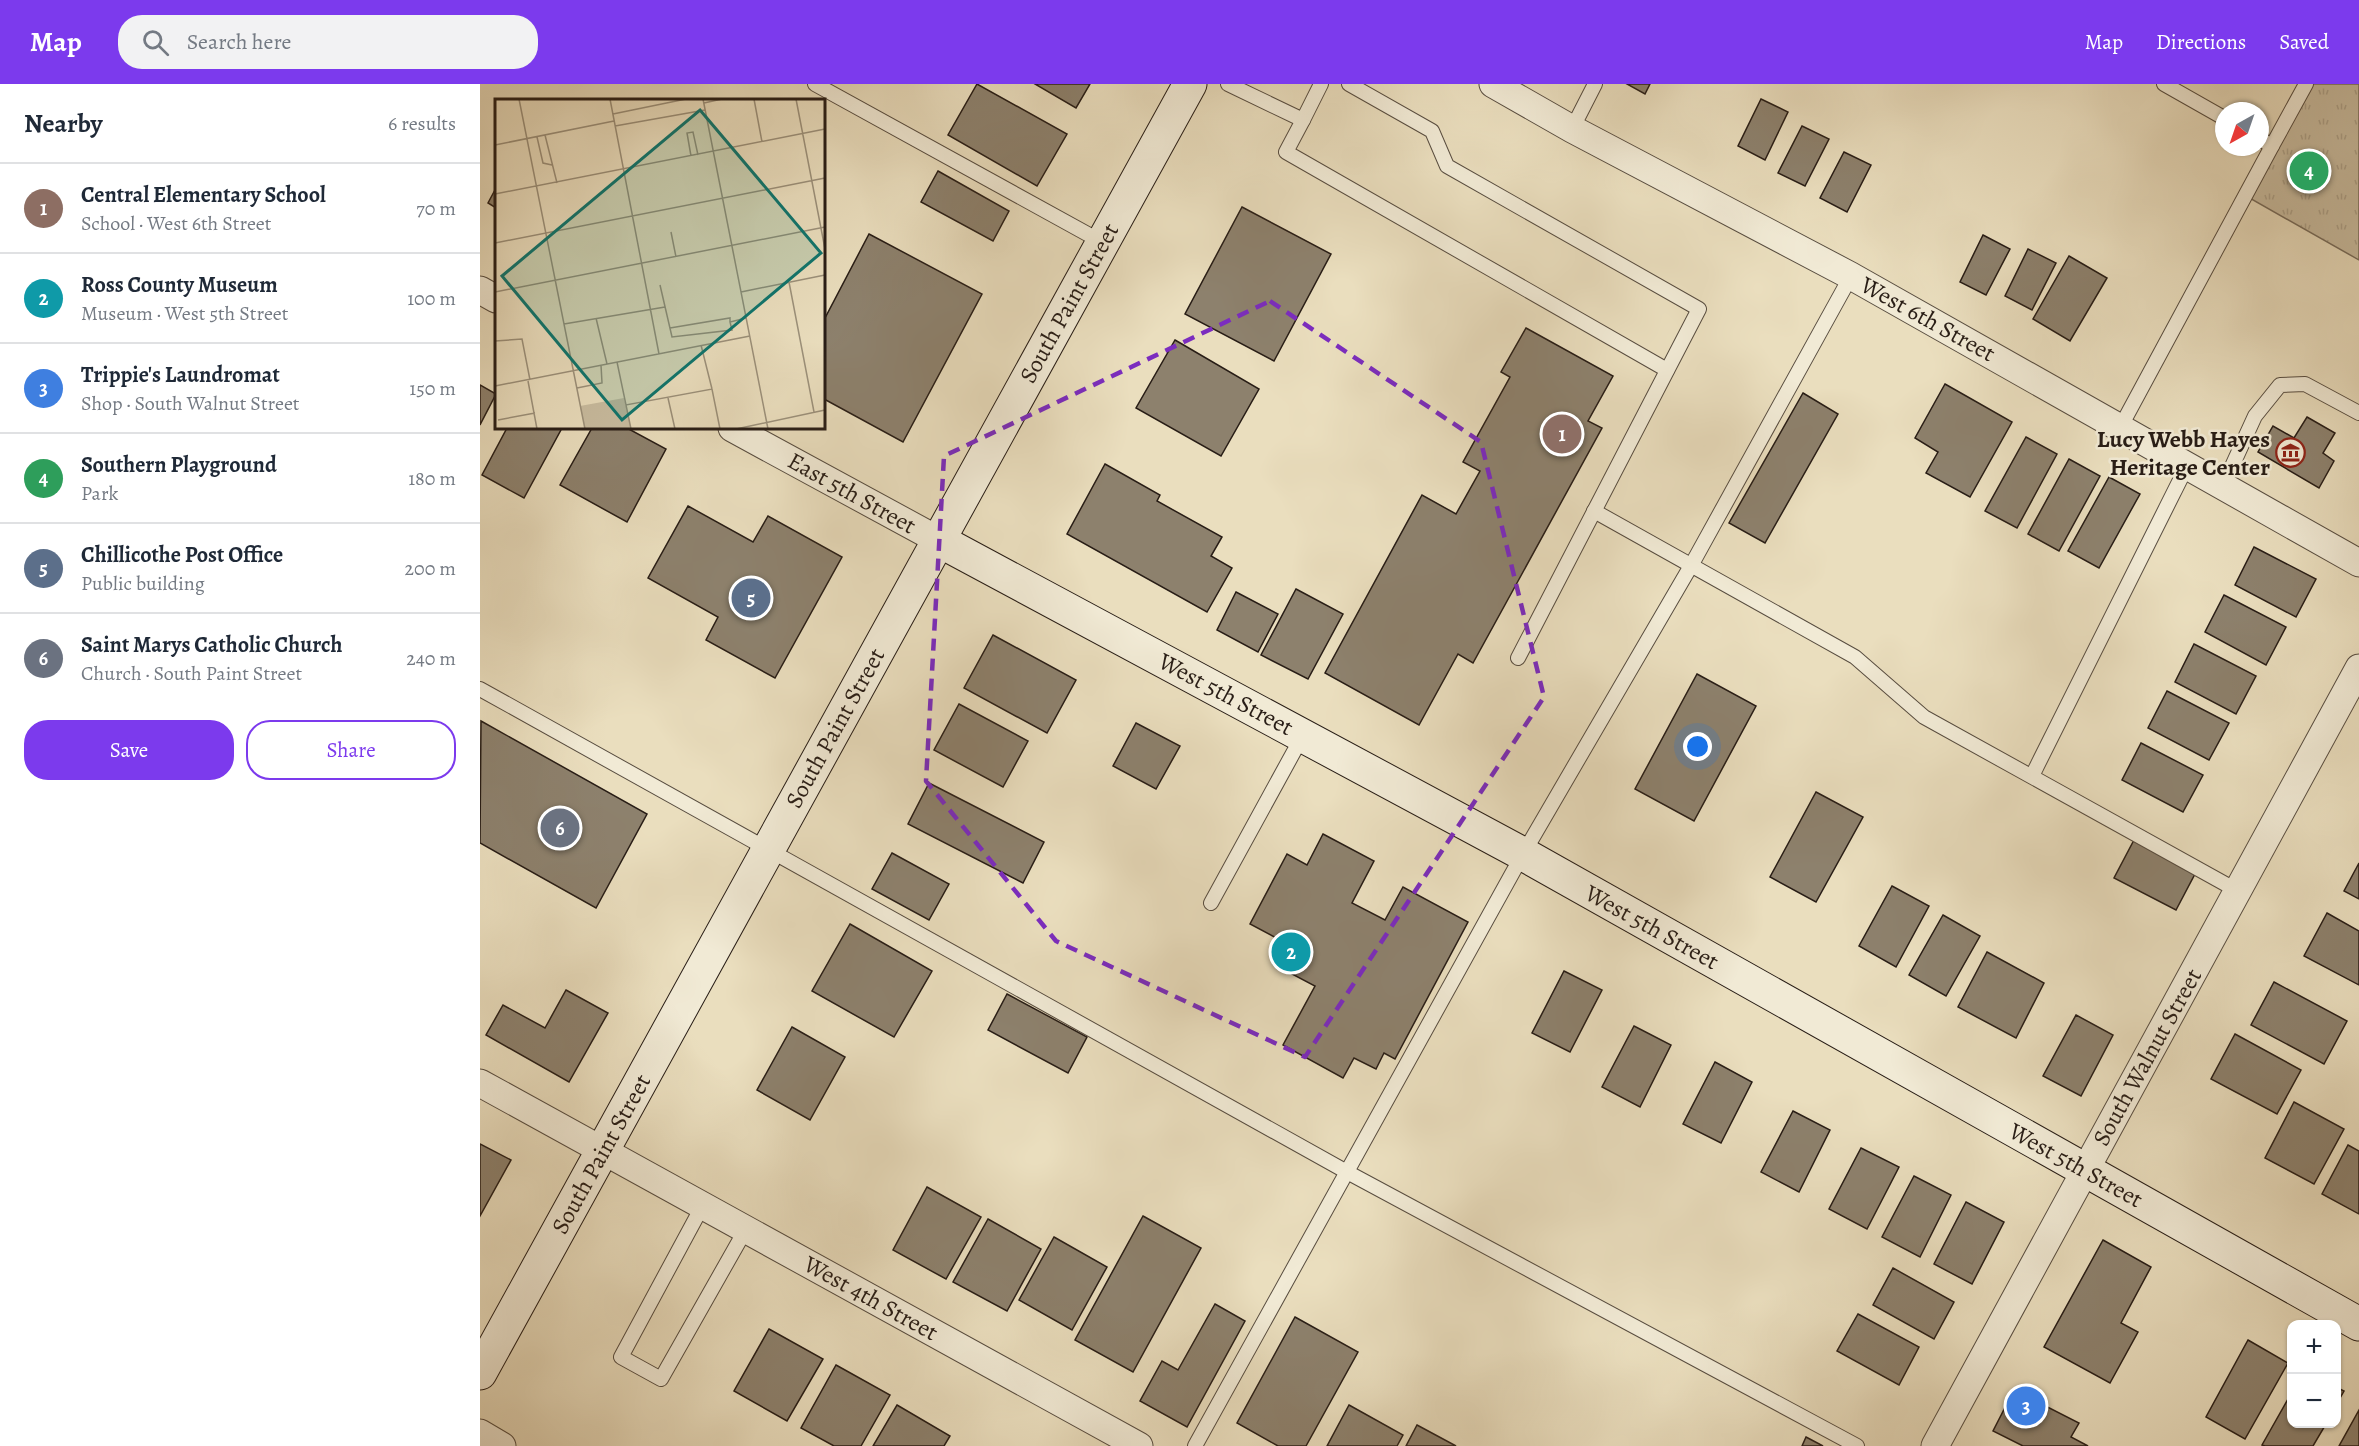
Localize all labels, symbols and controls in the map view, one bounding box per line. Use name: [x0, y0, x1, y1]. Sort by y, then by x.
search box: [118, 15, 538, 69]
text: Map: [30, 23, 82, 61]
icon: search: [139, 26, 172, 59]
text: Search here: [187, 27, 291, 57]
text: Map: [2085, 28, 2123, 56]
text: Directions: [2156, 28, 2246, 56]
text: Saved: [2279, 28, 2329, 56]
inset map: [495, 99, 825, 429]
north arrow: [2215, 102, 2269, 156]
text: Nearby: [24, 106, 103, 141]
text: 6 results: [388, 110, 456, 137]
pin: 4: [2290, 148, 2328, 194]
text: Central Elementary School: [81, 180, 326, 210]
text: 1: [40, 195, 47, 222]
text: 70 m: [416, 195, 456, 222]
text: School · West 6th Street: [81, 210, 271, 237]
street label: South Paint Street: [1012, 217, 1126, 389]
street label: West 6th Street: [1854, 268, 2001, 369]
text: Ross County Museum: [81, 270, 278, 300]
text: 2: [39, 285, 48, 312]
text: 100 m: [407, 285, 456, 312]
text: Museum · West 5th Street: [81, 300, 288, 327]
text: Trippie's Laundromat: [81, 360, 280, 390]
text: 3: [39, 375, 48, 402]
text: 150 m: [409, 375, 456, 402]
text: Shop · South Walnut Street: [81, 390, 299, 417]
pin: 1: [1542, 412, 1582, 456]
place label: Lucy Webb Hayes Heritage Center: [2097, 423, 2270, 483]
museum icon: Lucy Webb Hayes Heritage Center: [2275, 437, 2307, 469]
street label: East 5th Street: [782, 445, 922, 541]
text: Southern Playground: [81, 450, 277, 480]
text: 4: [39, 465, 48, 492]
text: 180 m: [408, 465, 456, 492]
text: Park: [81, 480, 119, 507]
text: Chillicothe Post Office: [81, 540, 283, 570]
text: 5: [39, 555, 48, 582]
text: 200 m: [405, 555, 456, 582]
text: Public building: [81, 570, 205, 597]
pin: 5: [732, 576, 770, 620]
text: Saint Marys Catholic Church: [81, 630, 342, 660]
street label: South Paint Street: [778, 642, 892, 814]
text: 6: [39, 645, 48, 672]
text: 240 m: [406, 645, 456, 672]
street label: West 5th Street: [1152, 645, 1299, 743]
text: Church · South Paint Street: [81, 660, 302, 687]
button: Save: [24, 720, 234, 780]
button: Share: [246, 720, 456, 780]
your location: [1683, 732, 1712, 761]
pin: 6: [540, 806, 580, 850]
street label: West 5th Street: [1578, 877, 1725, 977]
pin: 2: [1272, 930, 1310, 974]
street label: South Walnut Street: [2085, 963, 2209, 1151]
street label: South Paint Street: [544, 1068, 658, 1240]
street label: West 5th Street: [2002, 1115, 2149, 1215]
street label: West 4th Street: [797, 1247, 944, 1348]
map controls: [2287, 1320, 2341, 1428]
button: +: [2287, 1320, 2341, 1374]
button: −: [2287, 1374, 2341, 1428]
pin: 3: [2006, 1384, 2046, 1428]

